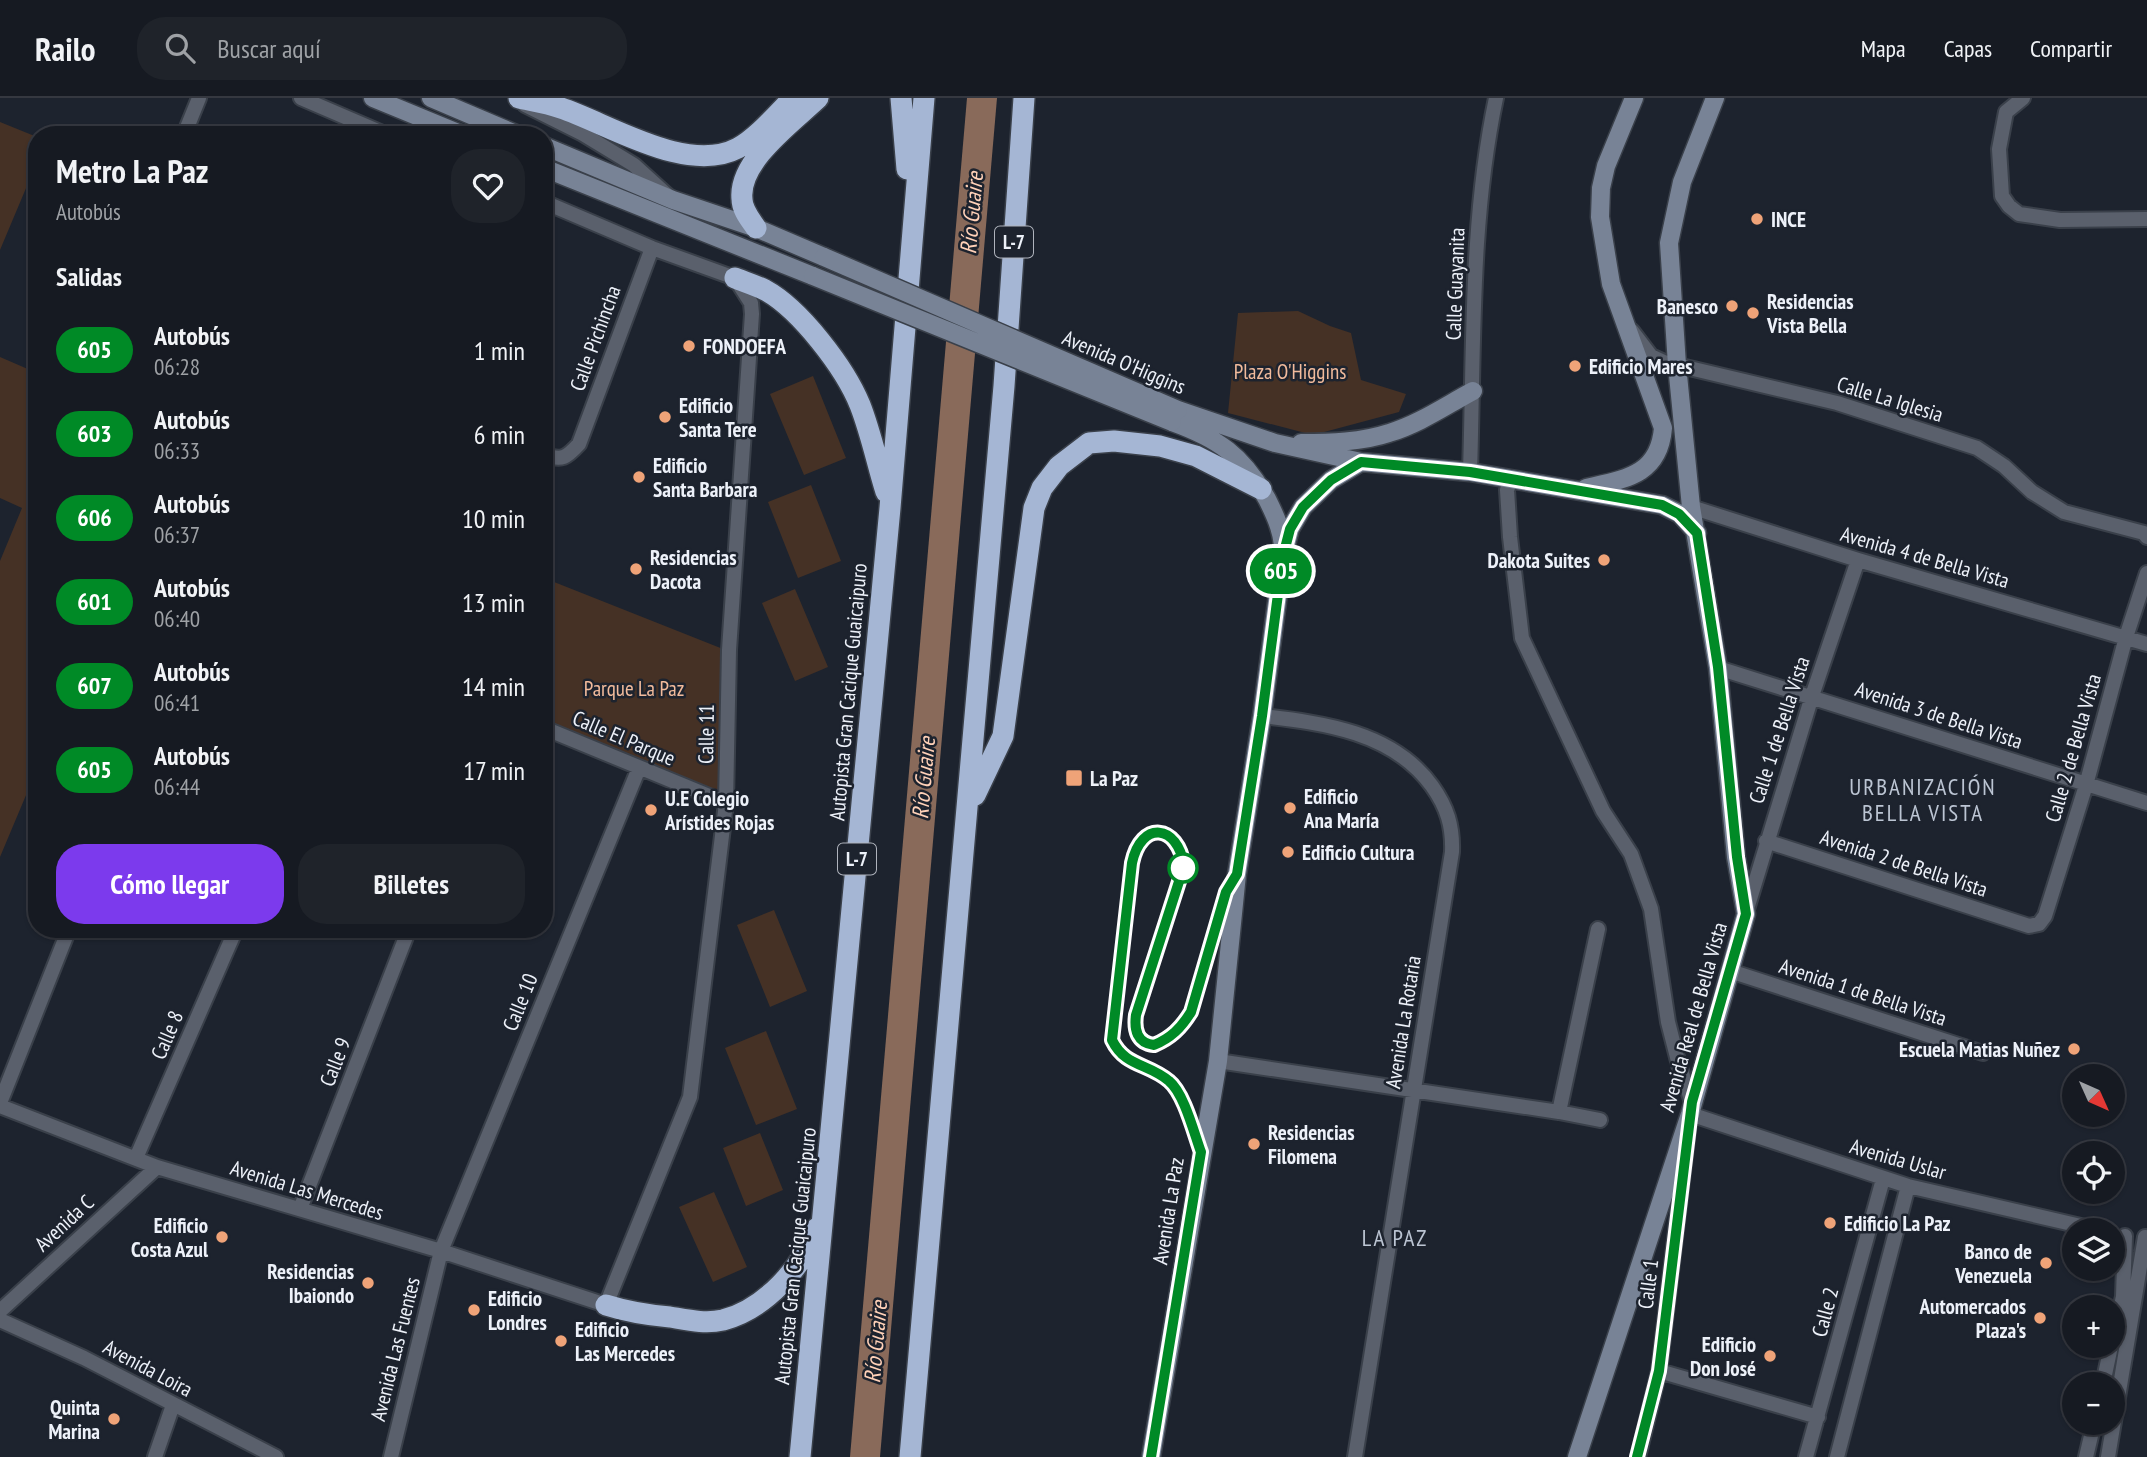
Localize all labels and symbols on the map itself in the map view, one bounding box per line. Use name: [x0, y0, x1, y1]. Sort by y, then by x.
water label: Río Guaire: [953, 169, 989, 255]
place label: INCE: [1771, 206, 1806, 233]
marker: INCE: [1749, 211, 1765, 227]
road number: L-7: [995, 226, 1033, 258]
street label: Calle Guayanita: [1440, 227, 1470, 341]
street label: Calle Pichincha: [563, 282, 627, 394]
place label: Residencias Vista Bella: [1766, 288, 1854, 339]
place label: Banesco: [1657, 293, 1718, 320]
marker: Banesco: [1724, 298, 1740, 314]
marker: Residencias Vista Bella: [1745, 305, 1761, 321]
street label: Avenida O'Higgins: [1058, 324, 1190, 400]
place label: FONDOEFA: [703, 333, 786, 360]
marker: FONDOEFA: [681, 338, 697, 354]
place label: Edificio Mares: [1589, 353, 1693, 380]
park label: Plaza O'Higgins: [1234, 358, 1346, 385]
marker: Edificio Mares: [1567, 358, 1583, 374]
street label: Calle La Iglesia: [1834, 370, 1946, 428]
place label: Edificio Santa Tere: [679, 392, 757, 443]
marker: Edificio Santa Tere: [657, 409, 673, 425]
place label: Edificio Santa Barbara: [653, 452, 758, 503]
marker: Edificio Santa Barbara: [631, 469, 647, 485]
street label: Avenida 4 de Bella Vista: [1838, 520, 2012, 594]
place label: Residencias Dacota: [650, 544, 737, 595]
place label: Dakota Suites: [1487, 547, 1590, 574]
line badge: 605: [1241, 548, 1321, 594]
marker: Dakota Suites: [1596, 552, 1612, 568]
marker: Residencias Dacota: [628, 561, 644, 577]
street label: Autopista Gran Cacique Guaicaipuro: [823, 562, 873, 822]
street label: Calle 1 de Bella Vista: [1743, 653, 1815, 807]
street label: Calle 2 de Bella Vista: [2039, 671, 2107, 825]
park label: Parque La Paz: [584, 675, 684, 702]
street label: Avenida 3 de Bella Vista: [1852, 675, 2026, 755]
street label: Calle El Parque: [569, 704, 679, 772]
street label: Calle 11: [692, 704, 720, 764]
water label: Río Guaire: [905, 734, 941, 820]
place label: La Paz: [1090, 765, 1138, 792]
marker: La Paz: [1064, 768, 1084, 788]
district label: URBANIZACIÓN BELLA VISTA: [1849, 772, 1997, 827]
place label: Edificio Ana María: [1303, 783, 1379, 834]
place label: U.E Colegio Arístides Rojas: [664, 785, 774, 836]
marker: Edificio Ana María: [1282, 800, 1298, 816]
marker: U.E Colegio Arístides Rojas: [643, 802, 659, 818]
street label: Avenida 2 de Bella Vista: [1817, 823, 1991, 903]
place label: Edificio Cultura: [1302, 839, 1415, 866]
road number: L-7: [838, 844, 876, 874]
marker: Edificio Cultura: [1280, 844, 1296, 860]
unlabelled marker: [1168, 853, 1198, 883]
street label: Avenida Real de Bella Vista: [1653, 919, 1733, 1115]
street label: Avenida 1 de Bella Vista: [1776, 952, 1950, 1032]
street label: Avenida La Rotaria: [1379, 954, 1427, 1090]
street label: Calle 10: [496, 969, 544, 1035]
street label: Calle 8: [145, 1007, 189, 1063]
street label: Calle 9: [313, 1034, 357, 1090]
place label: Escuela Matias Nuñez: [1899, 1036, 2060, 1063]
marker: Escuela Matias Nuñez: [2066, 1041, 2082, 1057]
north arrow: [2062, 1064, 2124, 1127]
place label: Residencias Filomena: [1268, 1119, 1355, 1170]
street label: Autopista Gran Cacique Guaicaipuro: [768, 1126, 822, 1386]
street label: Avenida Uslar: [1847, 1132, 1949, 1186]
marker: Residencias Filomena: [1246, 1136, 1262, 1152]
street label: Avenida Las Mercedes: [227, 1154, 387, 1226]
street label: Avenida La Paz: [1146, 1156, 1190, 1266]
street label: Avenida C: [29, 1189, 100, 1257]
place label: Edificio La Paz: [1844, 1210, 1951, 1237]
place label: Edificio Costa Azul: [131, 1212, 209, 1263]
marker: Edificio La Paz: [1822, 1215, 1838, 1231]
district label: LA PAZ: [1362, 1223, 1428, 1252]
marker: Edificio Costa Azul: [214, 1229, 230, 1245]
place label: Banco de Venezuela: [1954, 1238, 2032, 1289]
marker: Banco de Venezuela: [2038, 1255, 2054, 1271]
street label: Calle 1: [1632, 1257, 1664, 1311]
place label: Residencias Ibaiondo: [267, 1258, 354, 1309]
street label: Avenida Las Fuentes: [364, 1274, 426, 1424]
marker: Residencias Ibaiondo: [360, 1275, 376, 1291]
street label: Calle 2: [1805, 1284, 1845, 1340]
place label: Edificio Londres: [488, 1285, 547, 1336]
place label: Automercados Plaza's: [1919, 1293, 2026, 1344]
water label: Río Guaire: [857, 1298, 893, 1384]
marker: Edificio Londres: [466, 1302, 482, 1318]
marker: Automercados Plaza's: [2032, 1310, 2048, 1326]
place label: Edificio Las Mercedes: [575, 1316, 675, 1367]
place label: Edificio Don José: [1690, 1331, 1756, 1382]
street label: Avenida Loira: [99, 1333, 197, 1403]
marker: Edificio Las Mercedes: [553, 1333, 569, 1349]
marker: Edificio Don José: [1762, 1348, 1778, 1364]
place label: Quinta Marina: [48, 1394, 100, 1445]
marker: Quinta Marina: [106, 1411, 122, 1427]

